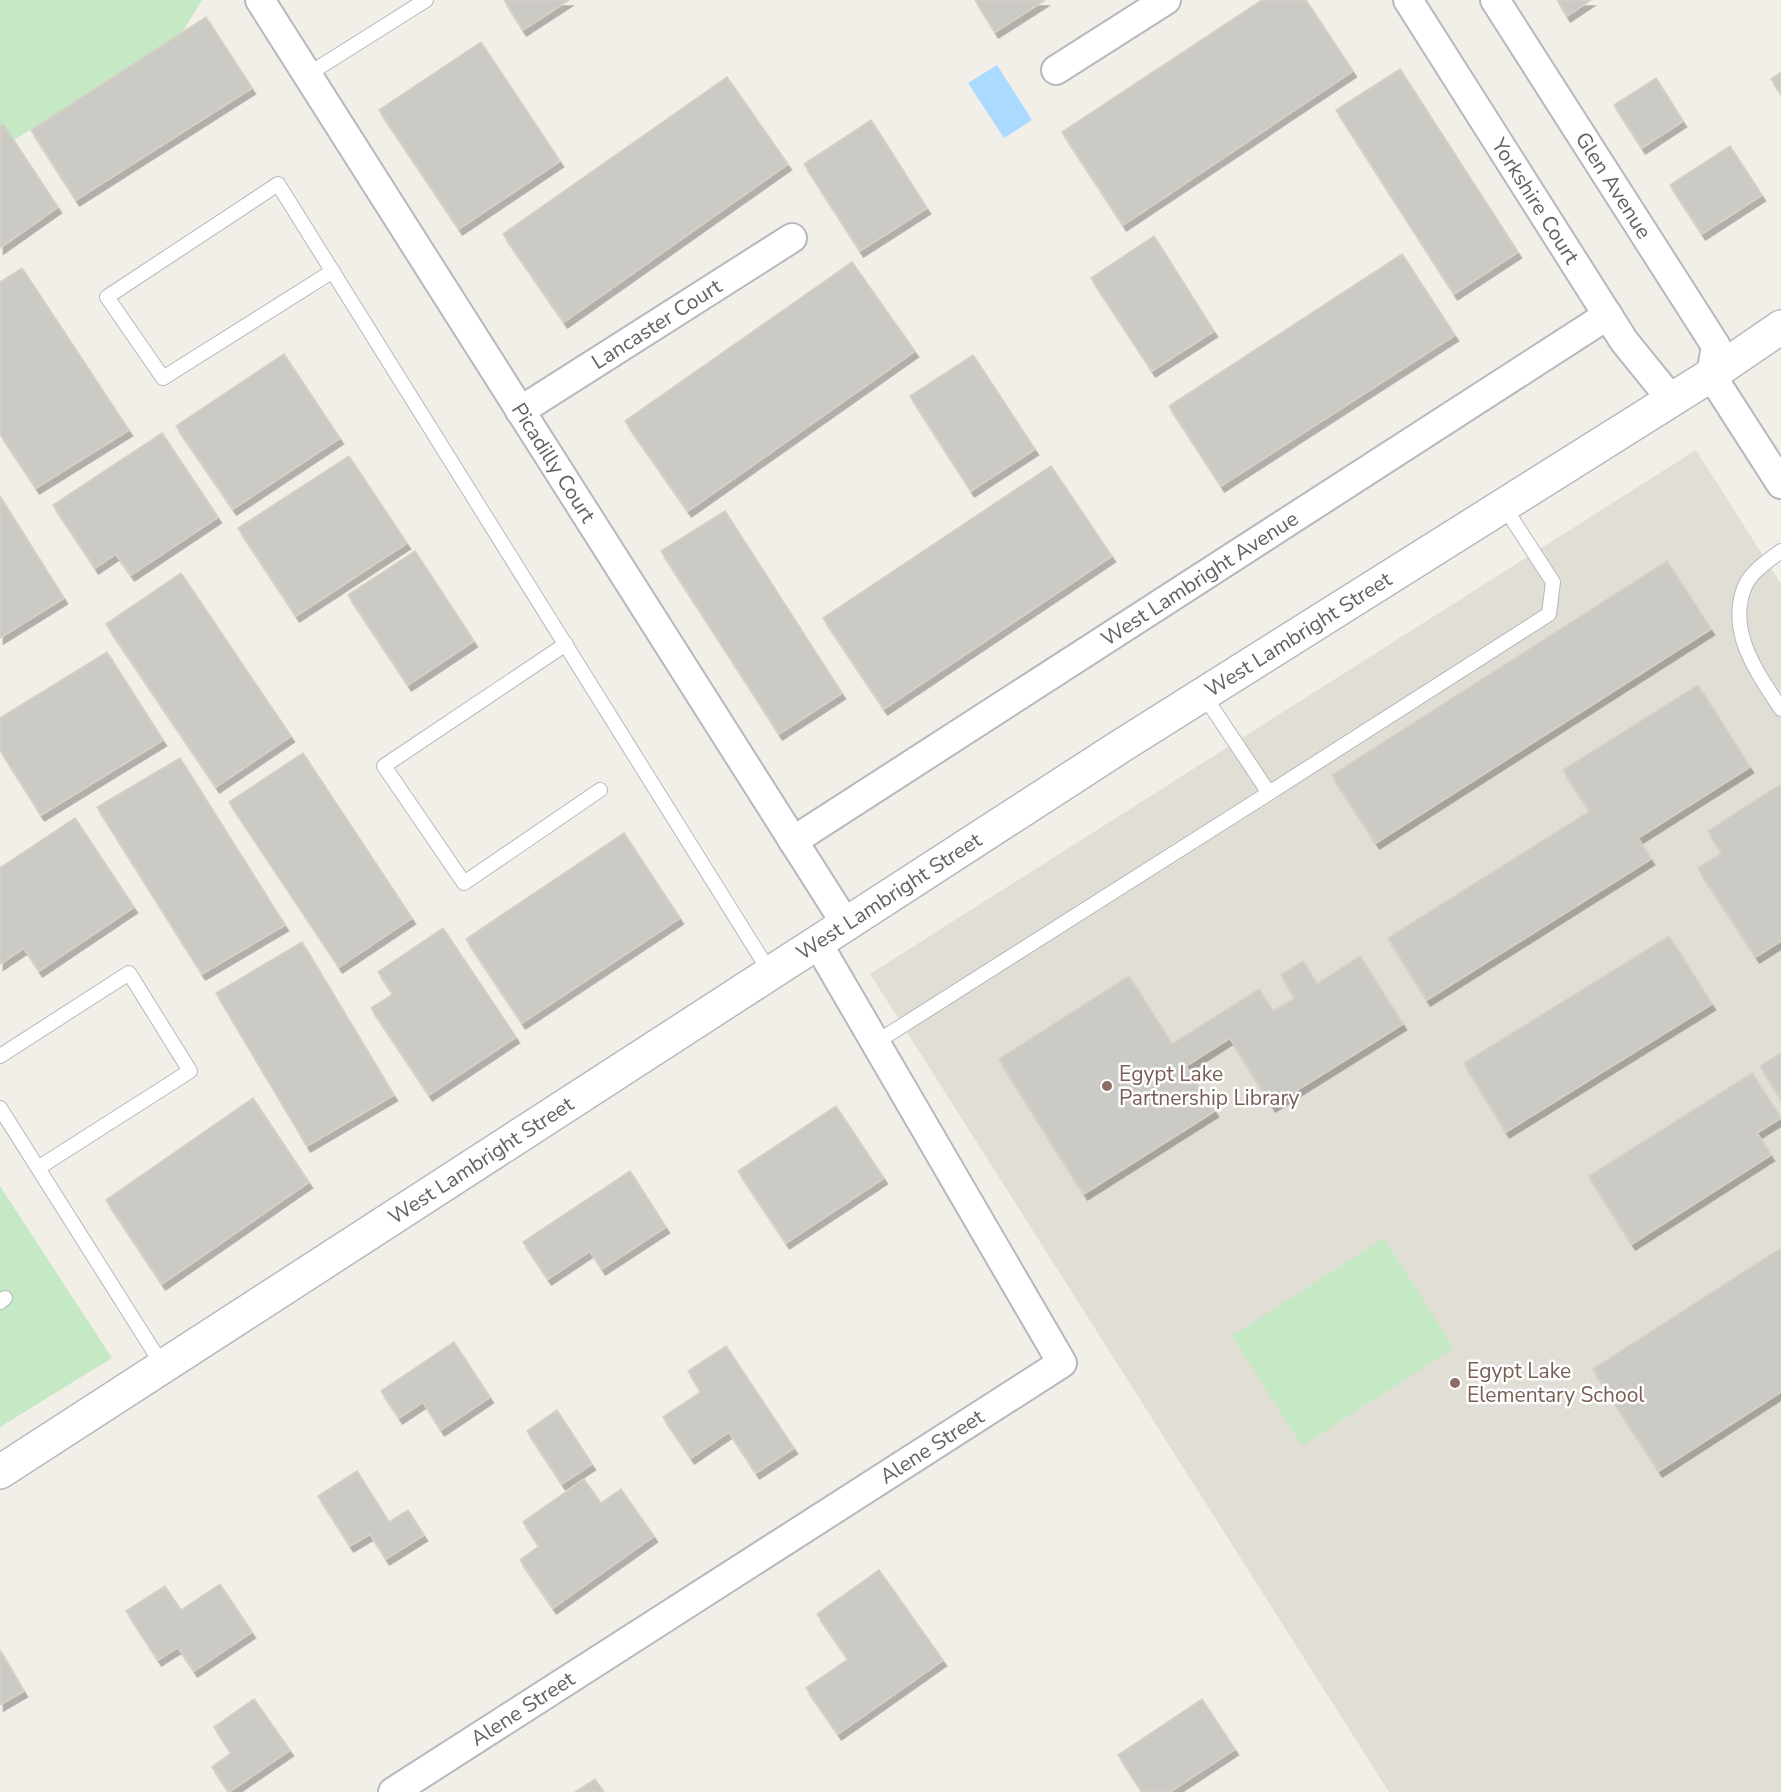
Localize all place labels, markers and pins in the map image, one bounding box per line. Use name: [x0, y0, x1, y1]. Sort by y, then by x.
place label: Egypt Lake Partnership Library: [1119, 1060, 1300, 1112]
marker: Egypt Lake Partnership Library: [1100, 1079, 1114, 1093]
place label: Egypt Lake Elementary School: [1467, 1357, 1645, 1409]
marker: Egypt Lake Elementary School: [1448, 1376, 1462, 1390]

